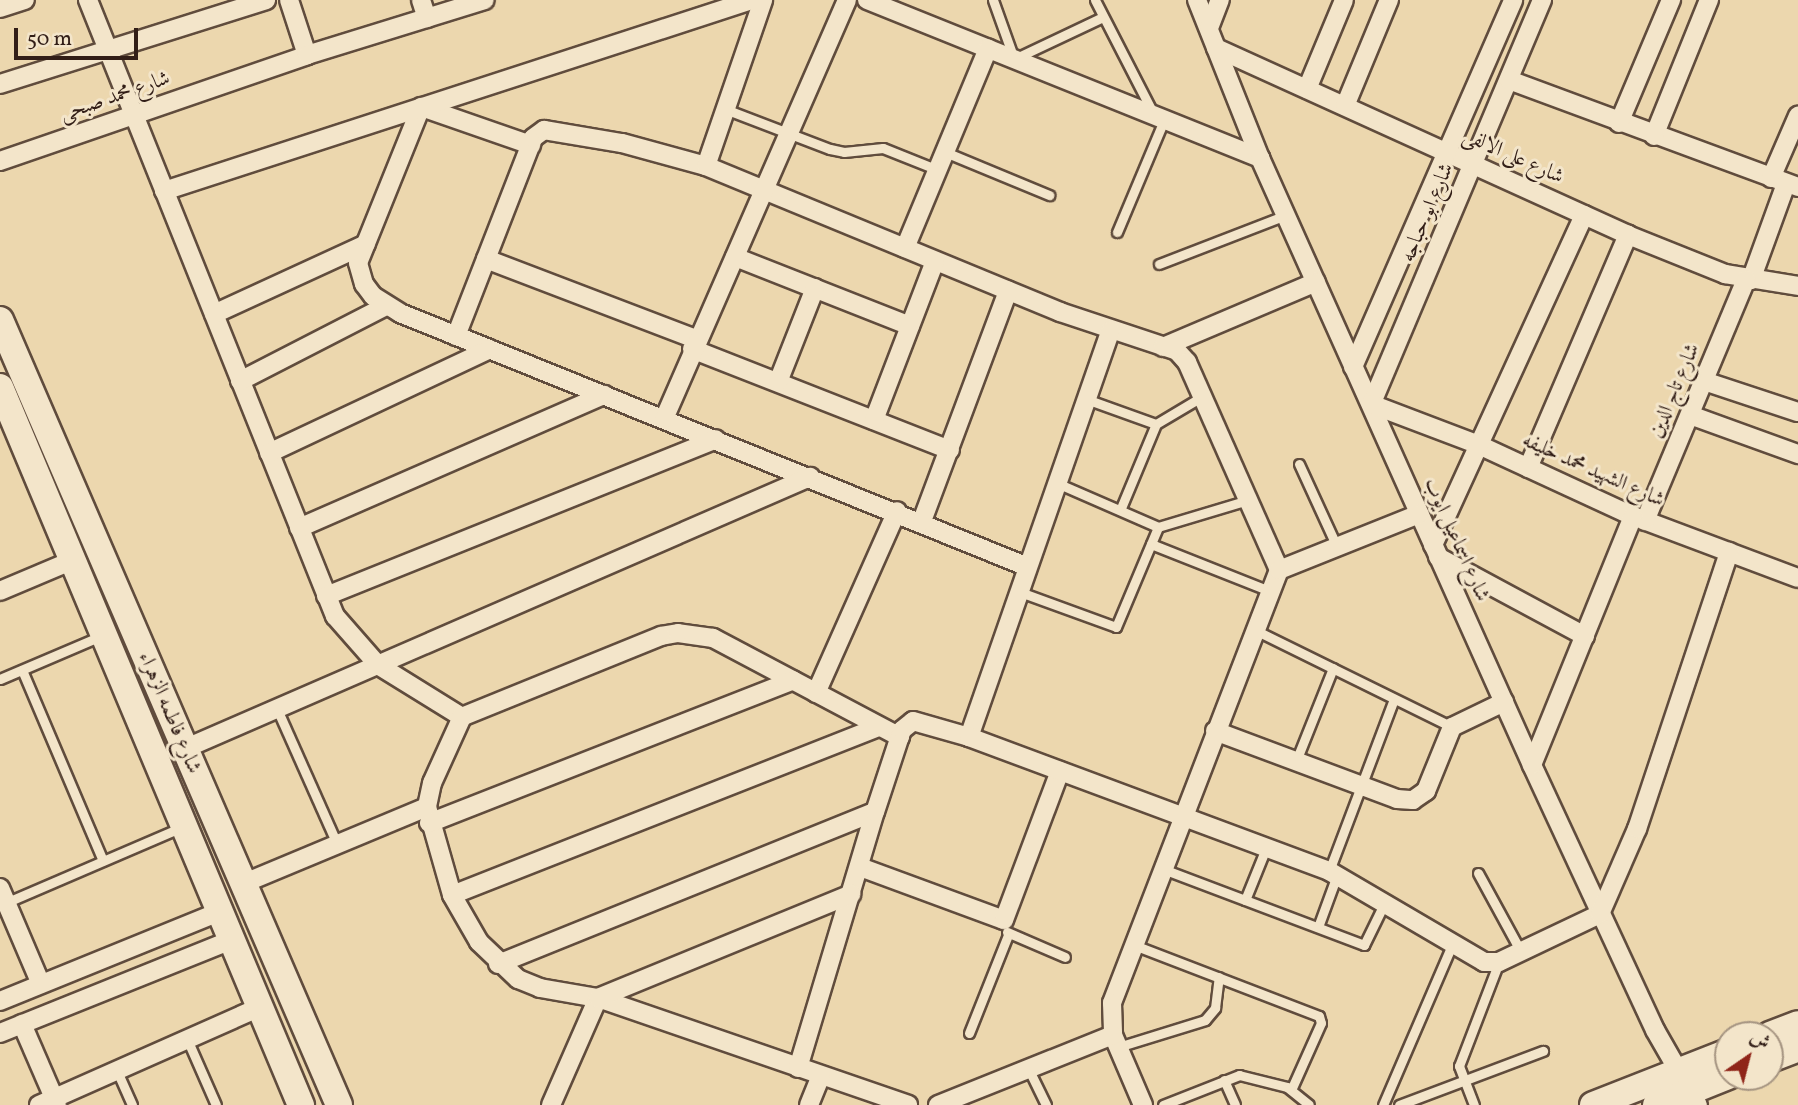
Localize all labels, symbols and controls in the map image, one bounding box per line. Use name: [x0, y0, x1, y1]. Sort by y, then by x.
scale bar: [18, 14, 142, 58]
text: 50 m: [27, 25, 72, 54]
street label: شارع محمد صبحى: [57, 66, 173, 128]
street label: شارع على الالفى: [1459, 124, 1567, 190]
street label: شارع ابو حباجه: [1396, 160, 1460, 266]
street label: شارع تاج الدين: [1644, 340, 1706, 442]
street label: شارع الشهيد محمد خليفه: [1518, 428, 1668, 514]
street label: شارع اسماعيل ايوب: [1417, 474, 1495, 606]
street label: شارع فاطمه الزهراء: [132, 648, 206, 778]
north arrow: [1714, 1021, 1784, 1091]
text: ش: [1745, 1024, 1775, 1056]

